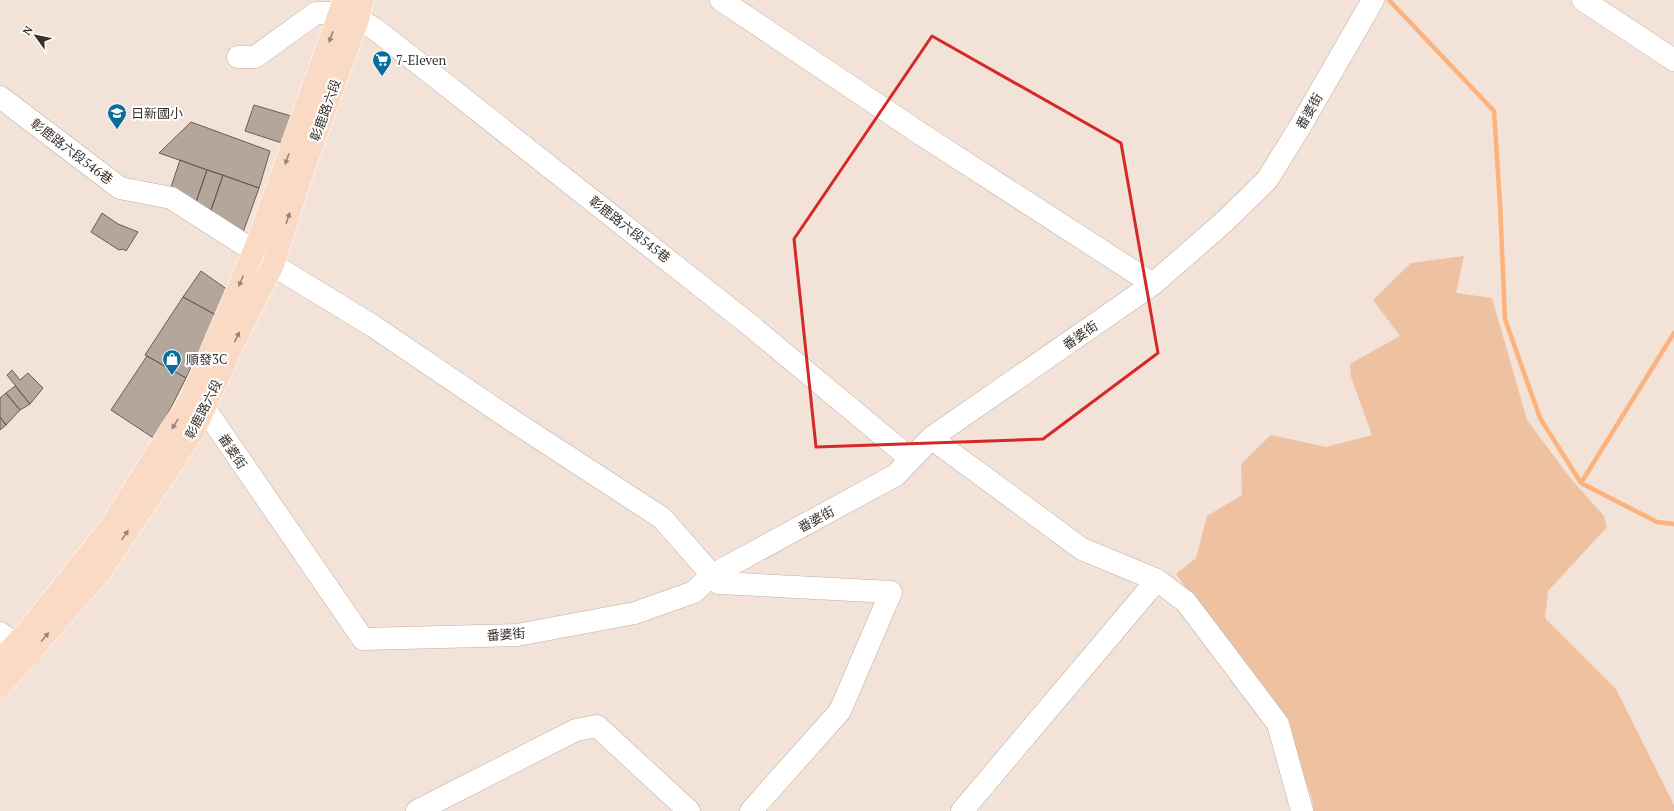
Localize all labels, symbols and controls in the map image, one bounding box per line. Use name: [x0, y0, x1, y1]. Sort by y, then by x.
north arrow: [16, 16, 56, 56]
text: N: [19, 23, 36, 38]
one-way arrow: [327, 31, 333, 43]
supermarket icon: 7-Eleven: [371, 49, 393, 77]
place label: 7-Eleven: [396, 51, 446, 69]
street label: 彰鹿路六段: [305, 76, 345, 144]
street label: 番婆街: [1291, 90, 1327, 132]
school or university icon: 日新國小: [106, 102, 128, 130]
place label: 日新國小: [131, 104, 183, 122]
street label: 彰鹿路六段546巷: [27, 114, 117, 188]
one-way arrow: [283, 153, 289, 165]
street label: 彰鹿路六段545巷: [586, 191, 674, 267]
one-way arrow: [285, 212, 291, 224]
one-way arrow: [238, 275, 244, 287]
street label: 番婆街: [1059, 316, 1101, 354]
one-way arrow: [234, 331, 240, 343]
shop icon: 順發3C: [161, 348, 183, 376]
place label: 順發3C: [186, 350, 227, 368]
street label: 彰鹿路六段: [180, 376, 226, 442]
one-way arrow: [171, 419, 179, 429]
street label: 番婆街: [215, 430, 251, 472]
street label: 番婆街: [795, 502, 837, 536]
one-way arrow: [121, 530, 129, 540]
street label: 番婆街: [486, 624, 526, 644]
one-way arrow: [40, 631, 49, 642]

